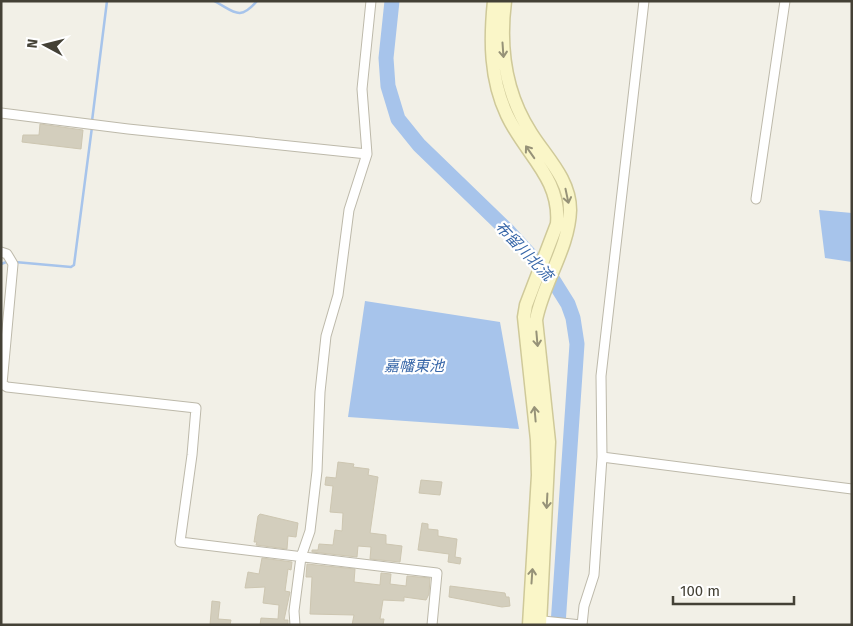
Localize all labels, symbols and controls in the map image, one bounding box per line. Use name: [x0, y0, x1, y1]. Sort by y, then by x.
north arrow: [20, 20, 70, 70]
text: N: [24, 38, 42, 49]
one-way arrow: [499, 42, 508, 58]
one-way arrow: [525, 145, 535, 159]
one-way arrow: [563, 188, 572, 204]
water label: 布留川北流: [491, 218, 558, 286]
one-way arrow: [532, 331, 542, 347]
water label: 嘉幡東池: [384, 357, 446, 375]
one-way arrow: [530, 406, 540, 422]
one-way arrow: [543, 493, 552, 509]
one-way arrow: [528, 568, 537, 584]
scale bar: [673, 574, 794, 606]
text: 100 m: [680, 582, 720, 600]

